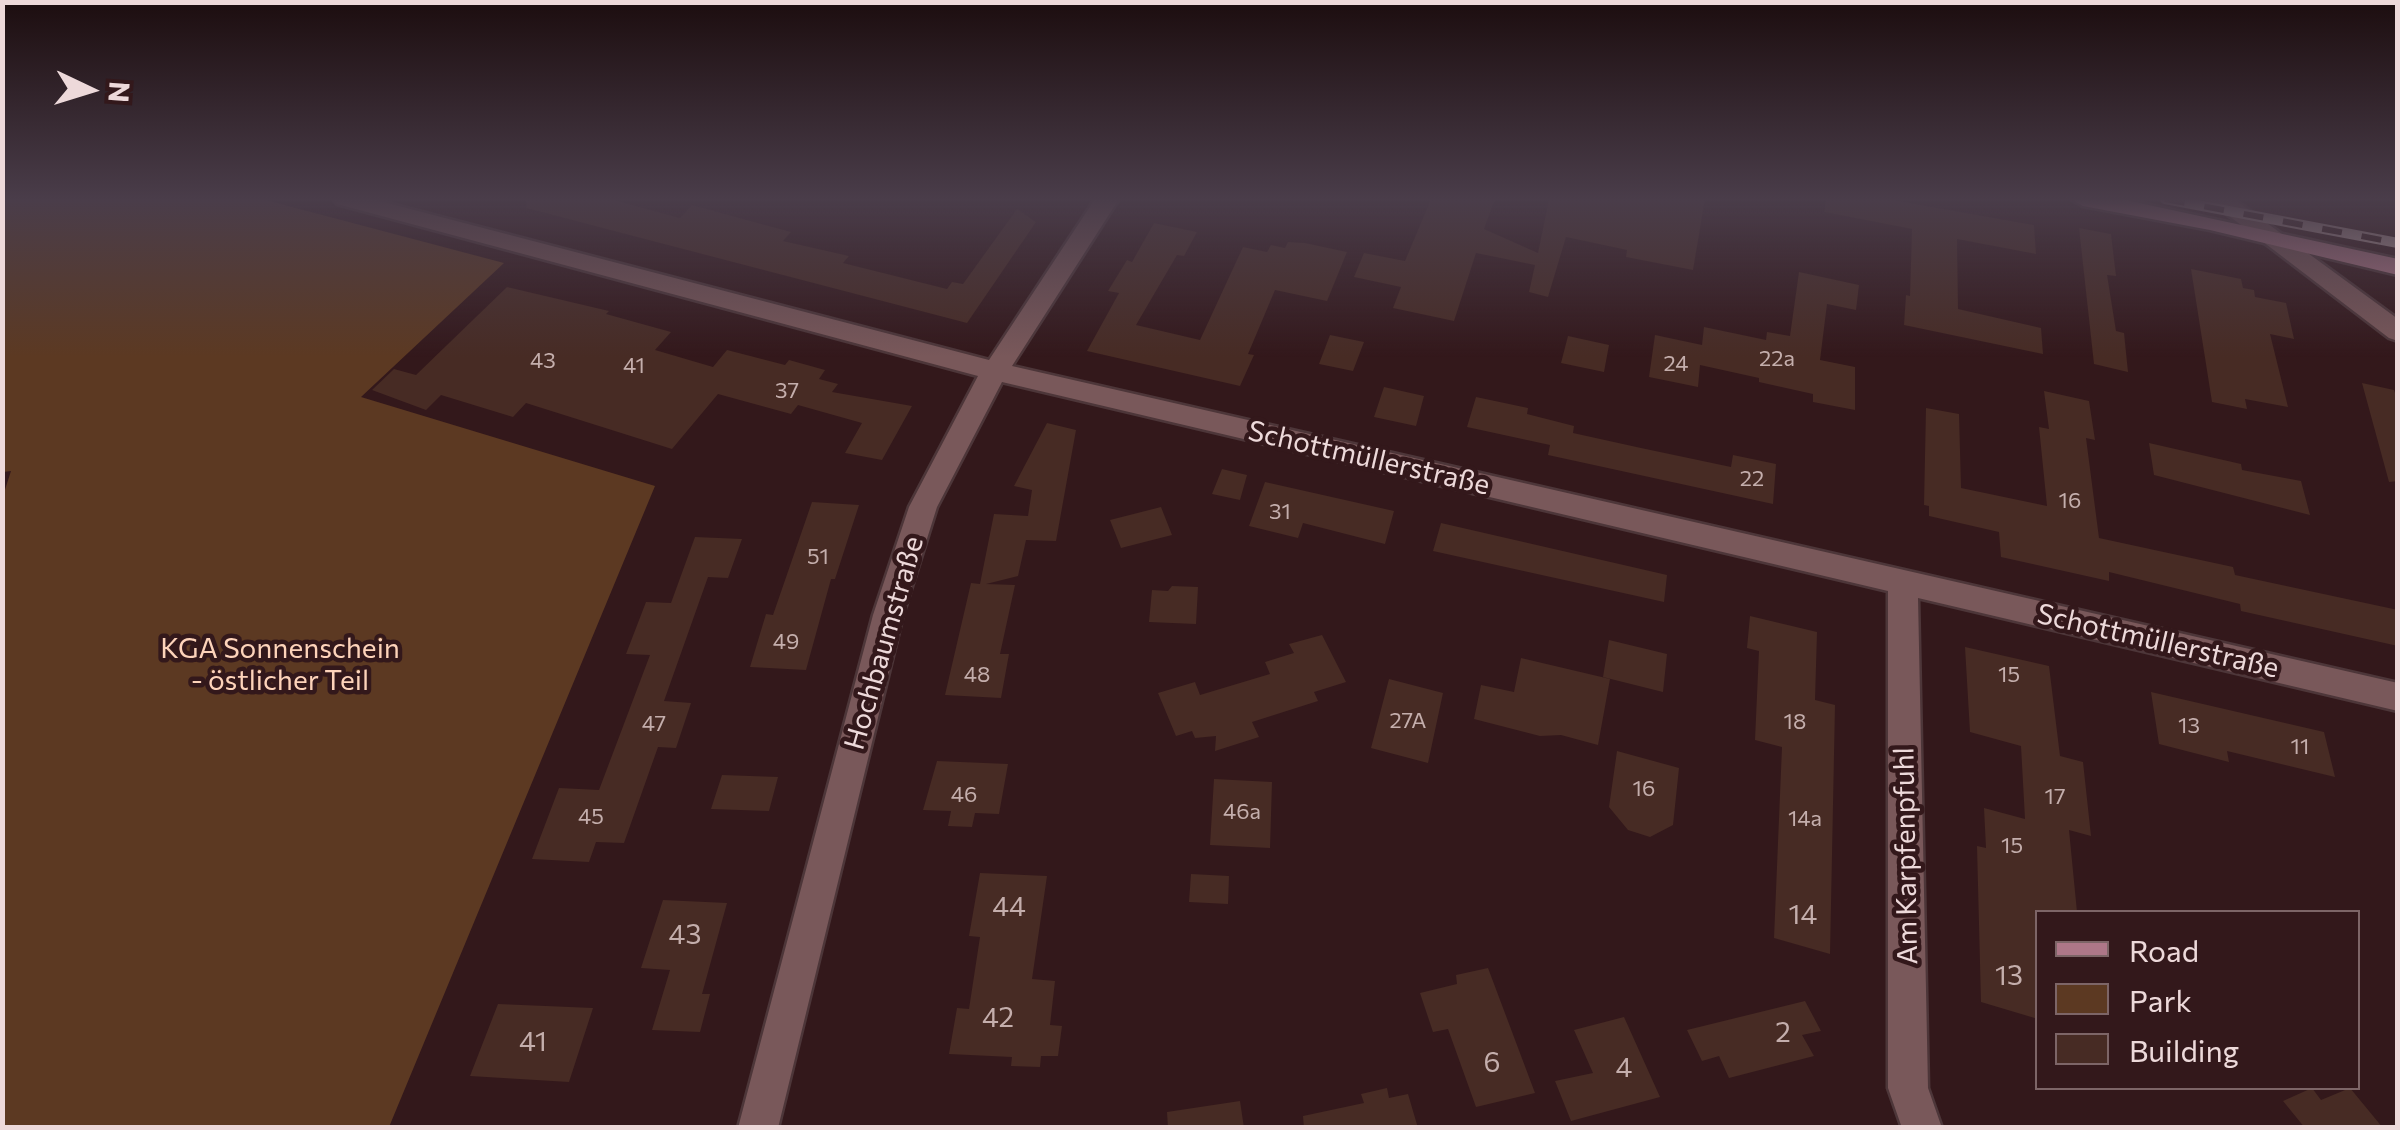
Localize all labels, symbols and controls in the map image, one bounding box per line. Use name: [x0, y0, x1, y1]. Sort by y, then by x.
north arrow: [40, 40, 140, 140]
text: N: [102, 80, 138, 104]
house number: 22a: [1759, 346, 1795, 372]
house number: 43: [530, 348, 556, 374]
house number: 24: [1663, 351, 1689, 377]
house number: 41: [623, 353, 645, 379]
house number: 37: [775, 378, 799, 404]
street label: Schottmüllerstraße: [1245, 414, 1493, 502]
house number: 22: [1740, 466, 1764, 492]
house number: 16: [2059, 488, 2081, 514]
house number: 31: [1269, 499, 1291, 525]
street label: Hochbaumstraße: [837, 532, 931, 754]
house number: 51: [807, 544, 829, 570]
street label: Schottmüllerstraße: [2034, 597, 2282, 685]
house number: 49: [773, 629, 799, 655]
park label: KGA Sonnenschein - östlicher Teil: [160, 632, 400, 698]
house number: 48: [964, 662, 990, 688]
house number: 15: [1998, 662, 2020, 688]
house number: 27A: [1389, 708, 1427, 734]
house number: 18: [1784, 709, 1806, 735]
house number: 47: [642, 711, 666, 737]
house number: 13: [2178, 713, 2200, 739]
house number: 11: [2291, 734, 2309, 760]
street label: Am Karpfenpfuhl: [1887, 747, 1925, 965]
house number: 16: [1633, 776, 1655, 802]
house number: 46: [951, 782, 977, 808]
house number: 17: [2044, 784, 2066, 810]
house number: 46a: [1223, 799, 1261, 825]
house number: 45: [578, 804, 604, 830]
house number: 14a: [1788, 806, 1822, 832]
house number: 15: [2001, 833, 2023, 859]
house number: 44: [992, 890, 1026, 924]
house number: 14: [1789, 898, 1817, 932]
legend: [2035, 910, 2360, 1090]
house number: 43: [669, 918, 701, 952]
text: Road: [2129, 931, 2199, 968]
house number: 13: [1995, 959, 2023, 993]
text: Park: [2129, 981, 2192, 1018]
house number: 42: [982, 1001, 1014, 1035]
house number: 2: [1775, 1016, 1791, 1050]
house number: 41: [519, 1025, 547, 1059]
text: Building: [2129, 1031, 2239, 1068]
house number: 6: [1484, 1046, 1500, 1080]
house number: 4: [1616, 1051, 1632, 1085]

